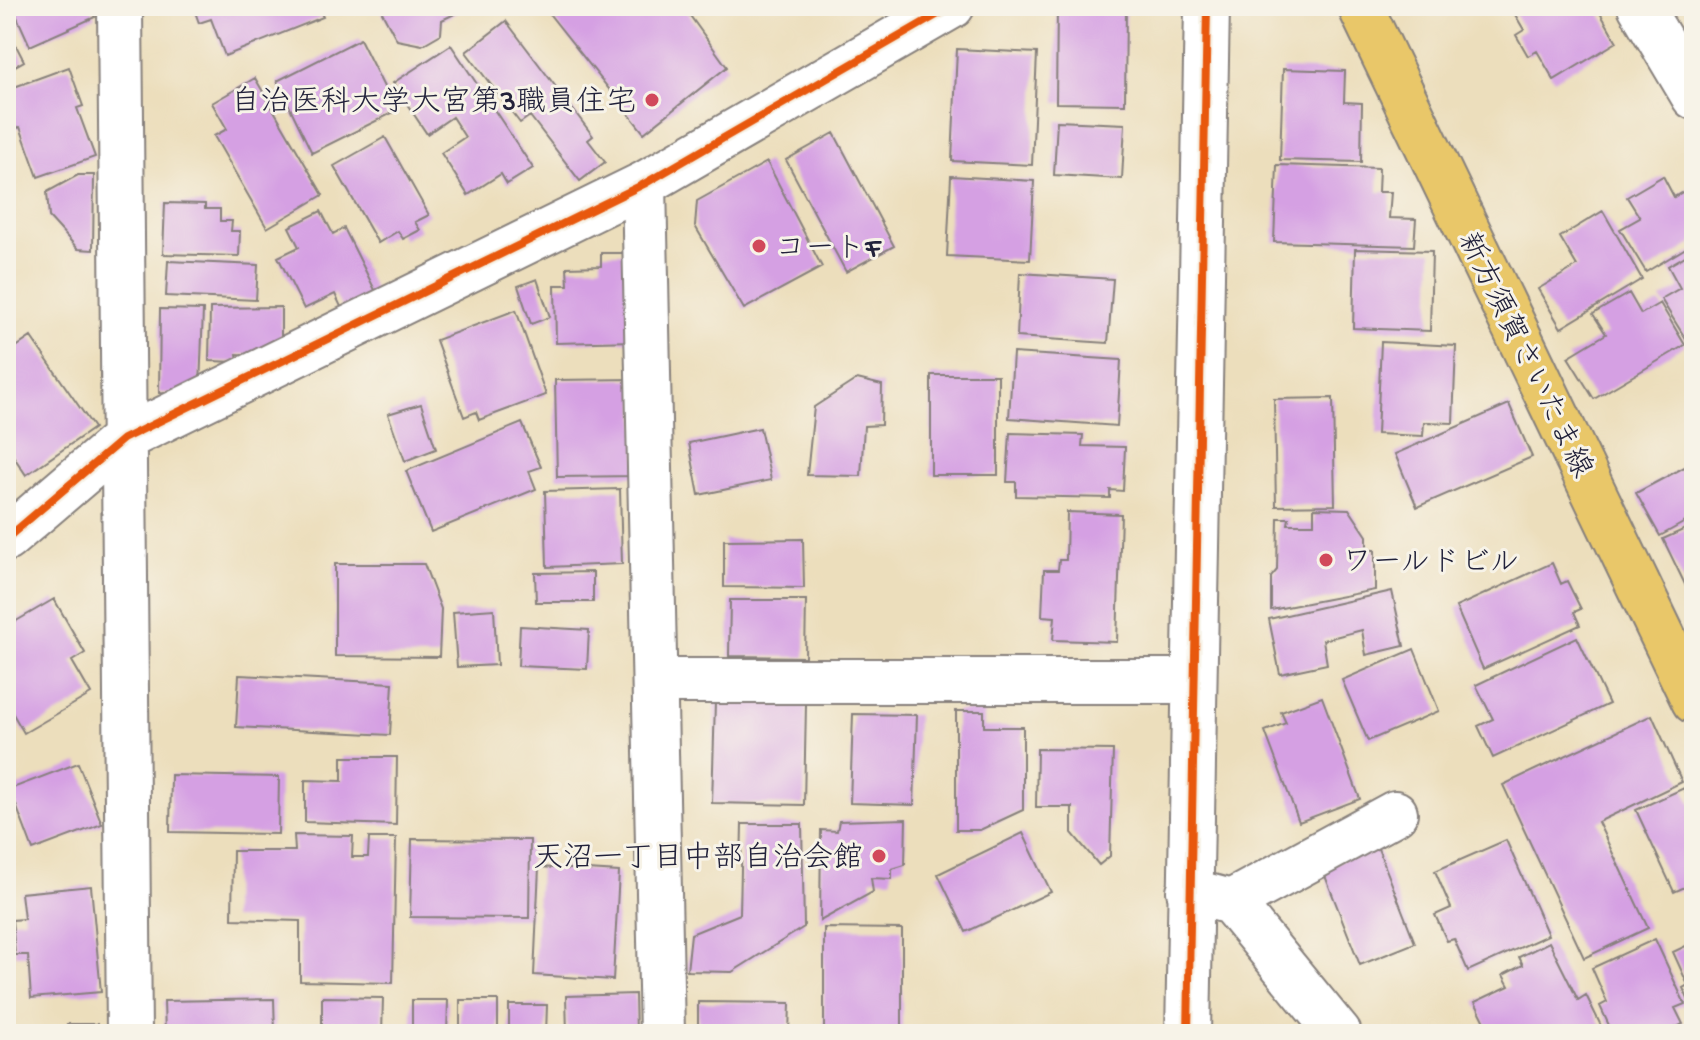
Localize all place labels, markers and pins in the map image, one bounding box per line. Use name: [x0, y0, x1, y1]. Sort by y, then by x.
place label: 自治医科大学大宮第3職員住宅: [230, 85, 636, 122]
marker: 自治医科大学大宮第3職員住宅: [643, 91, 661, 109]
place label: コートF: [775, 233, 882, 268]
marker: コートF: [750, 237, 768, 255]
place label: ワールドビル: [1342, 547, 1520, 582]
marker: ワールドビル: [1317, 551, 1335, 569]
place label: 天沼一丁目中部自治会館: [533, 841, 863, 878]
marker: 天沼一丁目中部自治会館: [870, 847, 888, 865]

